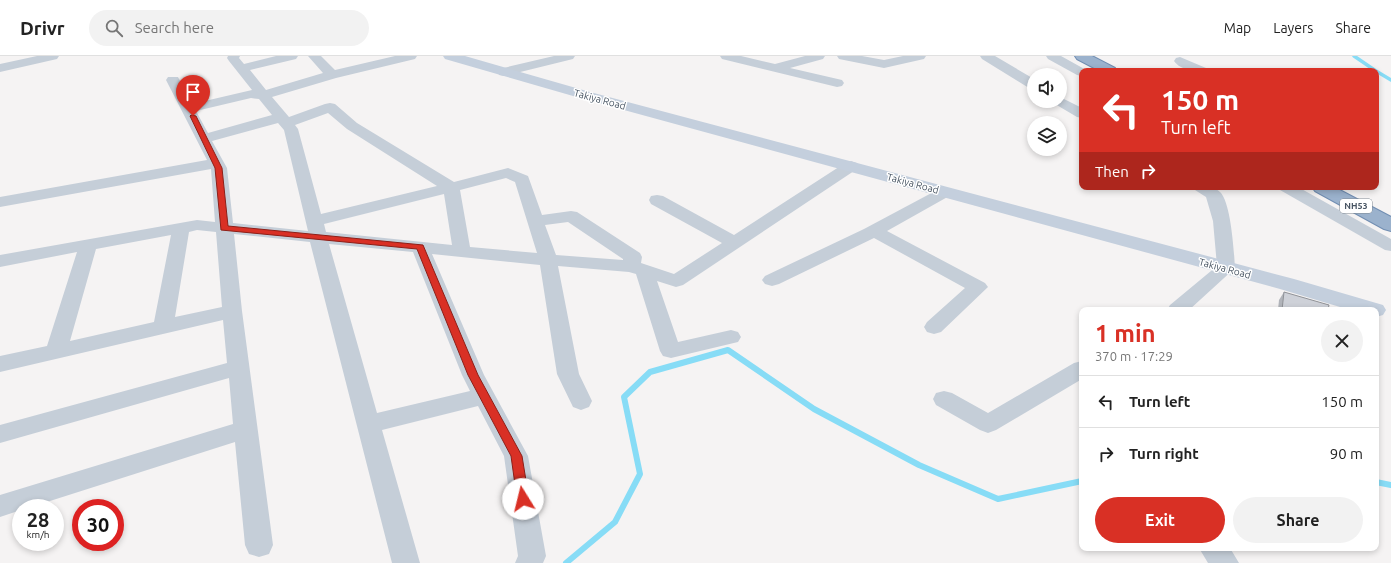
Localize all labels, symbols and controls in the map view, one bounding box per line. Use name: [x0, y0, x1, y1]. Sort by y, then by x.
search box: [89, 10, 369, 46]
text: Drivr: [20, 17, 65, 39]
icon: search: [103, 17, 125, 39]
text: Search here: [135, 19, 214, 36]
text: Map: [1224, 20, 1251, 36]
text: Layers: [1273, 20, 1313, 36]
text: Share: [1335, 20, 1371, 36]
map controls: [1027, 68, 1067, 156]
button: sound: [1027, 68, 1067, 108]
pin: [176, 75, 210, 116]
icon: arrive: [182, 81, 204, 103]
icon: left: [1095, 84, 1147, 136]
text: 150 m: [1161, 84, 1239, 115]
street label: Takiya Road: [573, 87, 627, 112]
button: layers: [1027, 116, 1067, 156]
text: Turn left: [1161, 117, 1231, 137]
icon: right: [1137, 160, 1159, 182]
text: Then: [1095, 163, 1129, 180]
street label: Takiya Road: [886, 171, 940, 196]
road number: NH53: [1340, 199, 1372, 213]
street label: Takiya Road: [1198, 256, 1252, 281]
text: 1 min: [1095, 320, 1156, 347]
button: close: [1321, 320, 1363, 362]
text: 370 m · 17:29: [1095, 349, 1173, 363]
icon: left: [1095, 391, 1117, 413]
text: Turn left: [1129, 393, 1190, 410]
text: 150 m: [1321, 393, 1363, 410]
icon: right: [1095, 443, 1117, 465]
text: Turn right: [1129, 445, 1199, 462]
text: 90 m: [1330, 445, 1363, 462]
position arrow: [502, 478, 544, 520]
button: Exit: [1095, 497, 1225, 543]
button: Share: [1233, 497, 1363, 543]
speed limit sign: 30: [72, 499, 124, 551]
text: 28: [27, 508, 49, 531]
text: km/h: [26, 529, 50, 540]

